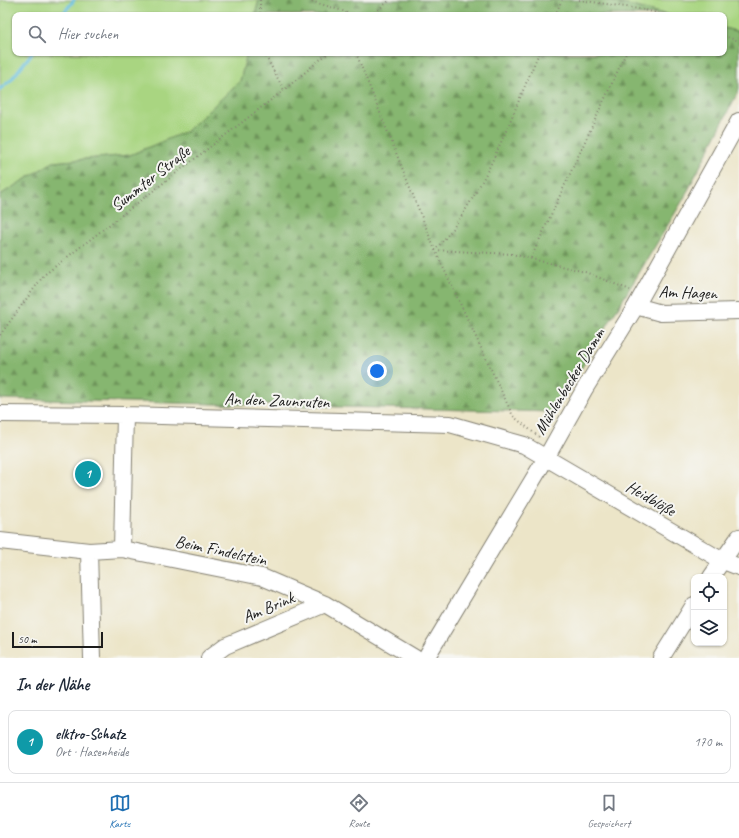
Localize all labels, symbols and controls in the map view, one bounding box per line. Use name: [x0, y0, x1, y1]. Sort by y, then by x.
search box: [12, 12, 727, 56]
icon: search: [26, 23, 48, 45]
text: Hier suchen: [58, 25, 118, 44]
street label: Summter Straße: [106, 140, 195, 216]
street label: Am Hagen: [658, 281, 719, 304]
street label: Mühlenbecker Damm: [529, 324, 610, 438]
your location: [367, 361, 387, 381]
street label: An den Zaunruten: [224, 388, 331, 413]
pin: 1: [75, 459, 101, 489]
street label: Heidblöße: [622, 476, 680, 522]
street label: Beim Findelstein: [173, 531, 270, 571]
map controls: [691, 574, 727, 646]
button: locate: [691, 574, 727, 610]
street label: Am Brink: [239, 587, 299, 628]
button: layers: [691, 610, 727, 646]
scale bar: [12, 630, 103, 649]
text: 50 m: [18, 632, 37, 646]
text: In der Nähe: [16, 674, 89, 695]
text: elktro-Schatz: [55, 725, 125, 744]
text: 1: [27, 734, 33, 750]
text: 170 m: [694, 734, 722, 750]
text: Ort · Hasenheide: [55, 744, 129, 760]
tab: Karte: [109, 792, 131, 830]
tab: Route: [348, 792, 370, 830]
tab: Gespeichert: [587, 792, 630, 830]

